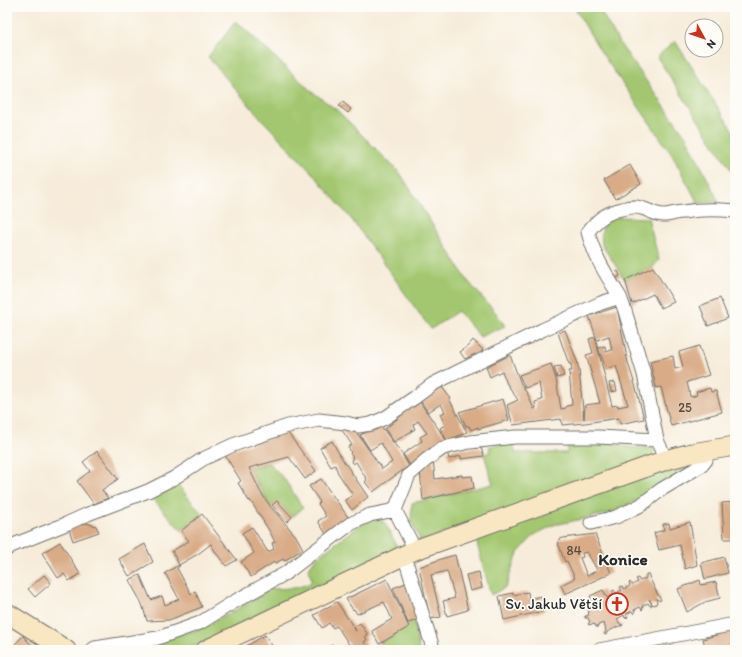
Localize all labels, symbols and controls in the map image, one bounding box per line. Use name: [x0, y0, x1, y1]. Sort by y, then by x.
north arrow: [684, 18, 724, 58]
text: N: [704, 37, 719, 51]
house number: 25: [678, 400, 692, 415]
house number: 84: [567, 543, 582, 558]
district label: Konice: [598, 549, 648, 569]
church icon: Sv. Jakub Větší: [604, 591, 630, 617]
place label: Sv. Jakub Větší: [506, 595, 602, 613]

